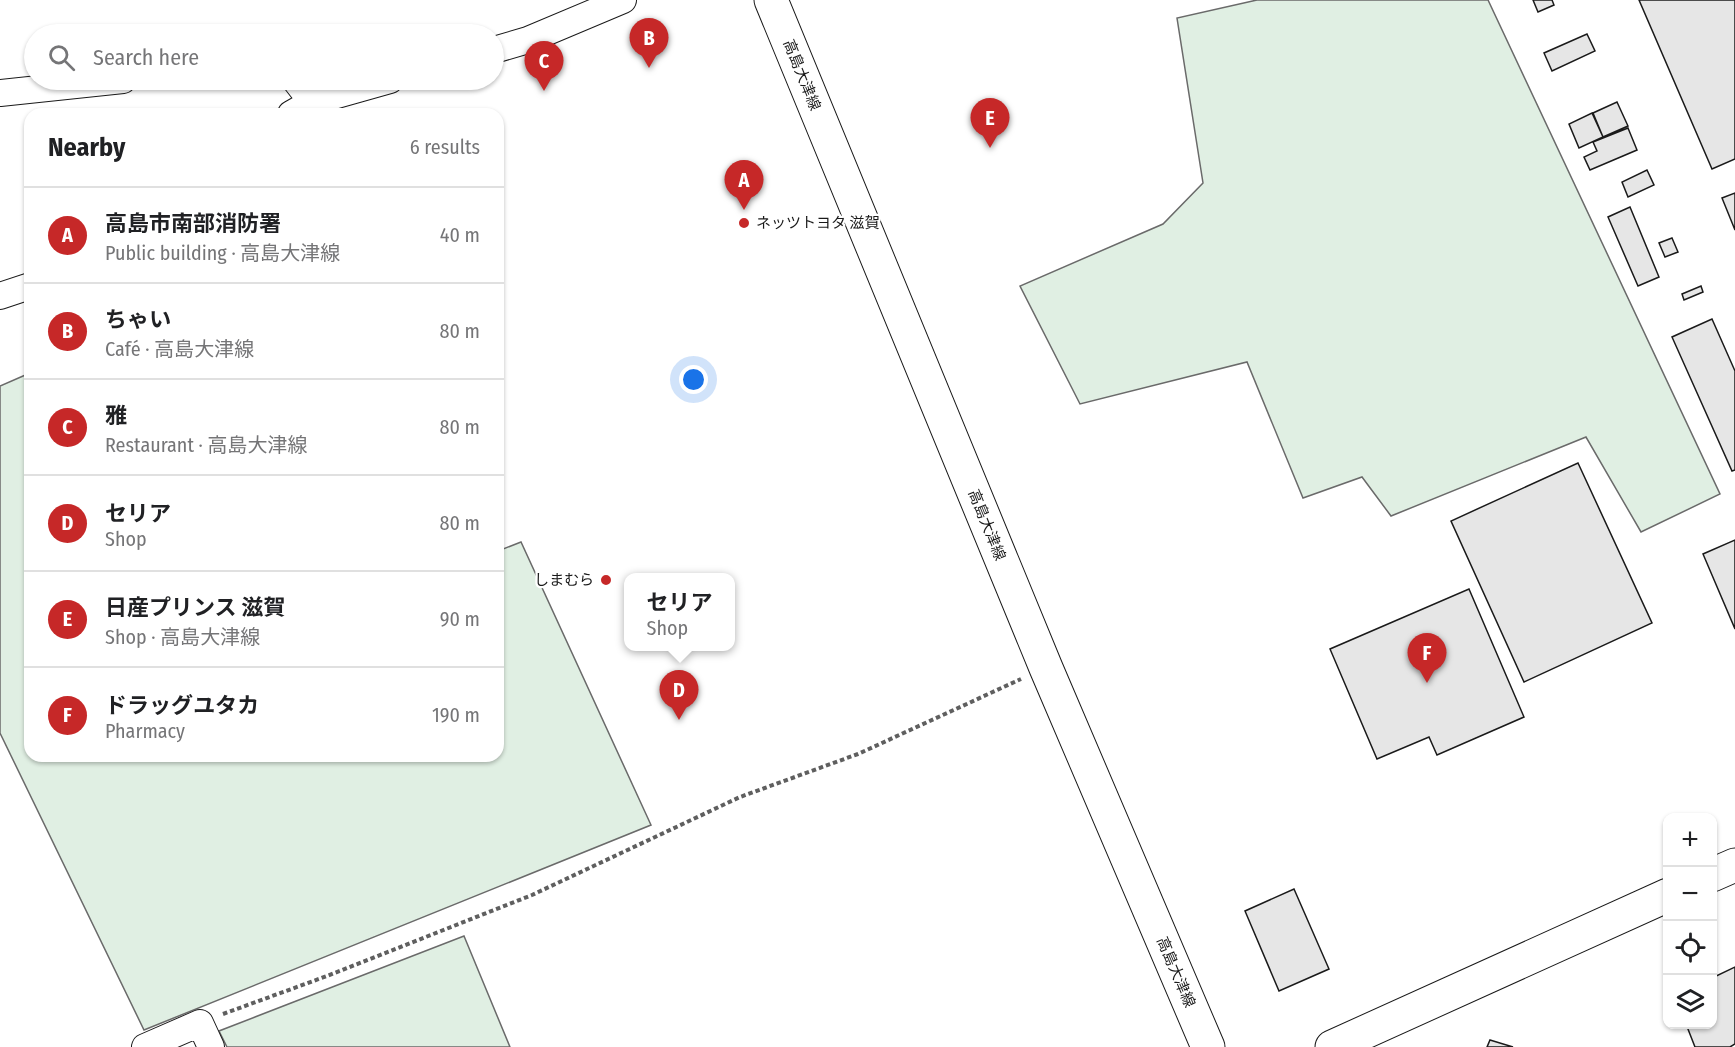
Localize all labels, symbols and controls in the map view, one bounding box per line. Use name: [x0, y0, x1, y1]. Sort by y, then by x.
pin: B: [630, 19, 668, 68]
search box: [24, 24, 504, 90]
street label: 高島大津線: [780, 37, 824, 113]
icon: search: [45, 41, 78, 74]
pin: C: [524, 42, 564, 91]
text: Search here: [93, 44, 199, 71]
pin: E: [970, 98, 1010, 148]
text: Nearby: [48, 132, 125, 163]
text: 6 results: [410, 135, 480, 159]
pin: A: [724, 160, 764, 210]
text: 高島市南部消防署: [105, 210, 281, 237]
place label: ネッツトヨタ 滋賀: [756, 214, 880, 232]
marker: ネッツトヨタ 滋賀: [737, 216, 751, 230]
text: A: [62, 223, 73, 247]
text: 40 m: [440, 223, 480, 247]
text: Public building · 高島大津線: [105, 241, 340, 265]
text: ちゃい: [105, 306, 171, 333]
text: B: [62, 319, 73, 343]
text: 80 m: [440, 319, 480, 343]
text: Café · 高島大津線: [105, 337, 254, 361]
your location: [679, 365, 708, 394]
text: 雅: [105, 402, 127, 429]
text: C: [62, 415, 73, 439]
text: 80 m: [440, 415, 480, 439]
text: Restaurant · 高島大津線: [105, 433, 308, 457]
street label: 高島大津線: [965, 487, 1009, 563]
text: セリア: [105, 500, 171, 527]
text: D: [62, 511, 73, 535]
text: 80 m: [440, 511, 480, 535]
text: Shop: [105, 527, 147, 551]
place label: しまむら: [534, 571, 594, 589]
marker: しまむら: [599, 573, 613, 587]
popup: [624, 573, 735, 651]
text: セリア: [646, 589, 713, 616]
text: 日産プリンス 滋賀: [105, 594, 285, 621]
text: E: [63, 607, 72, 631]
text: 90 m: [440, 607, 480, 631]
text: Shop: [646, 616, 688, 640]
text: Shop · 高島大津線: [105, 625, 260, 649]
pin: F: [1408, 634, 1446, 683]
pin: D: [660, 670, 698, 720]
text: ドラッグユタカ: [105, 692, 259, 719]
text: F: [63, 703, 72, 727]
text: 190 m: [432, 703, 480, 727]
text: Pharmacy: [105, 719, 185, 743]
map controls: [1663, 813, 1717, 1029]
button: +: [1663, 813, 1717, 867]
button: −: [1663, 867, 1717, 921]
button: locate: [1663, 921, 1717, 975]
street label: 高島大津線: [1153, 934, 1199, 1010]
button: layers: [1663, 975, 1717, 1029]

